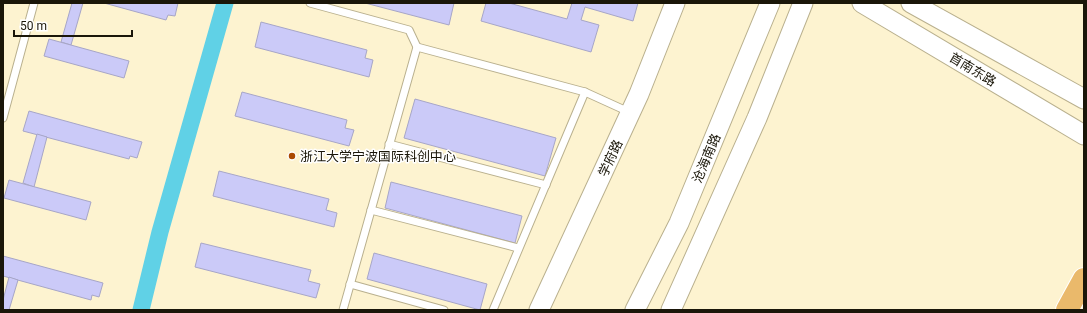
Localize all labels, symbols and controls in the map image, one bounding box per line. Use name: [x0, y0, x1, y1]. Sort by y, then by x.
scale bar: [14, 12, 132, 38]
text: 50 m: [20, 19, 47, 33]
street label: 首南东路: [947, 50, 999, 89]
street label: 沧海南路: [689, 131, 724, 185]
street label: 学府路: [595, 137, 625, 179]
place label: 浙江大学宁波国际科创中心: [300, 149, 456, 164]
marker: 浙江大学宁波国际科创中心: [287, 151, 297, 161]

